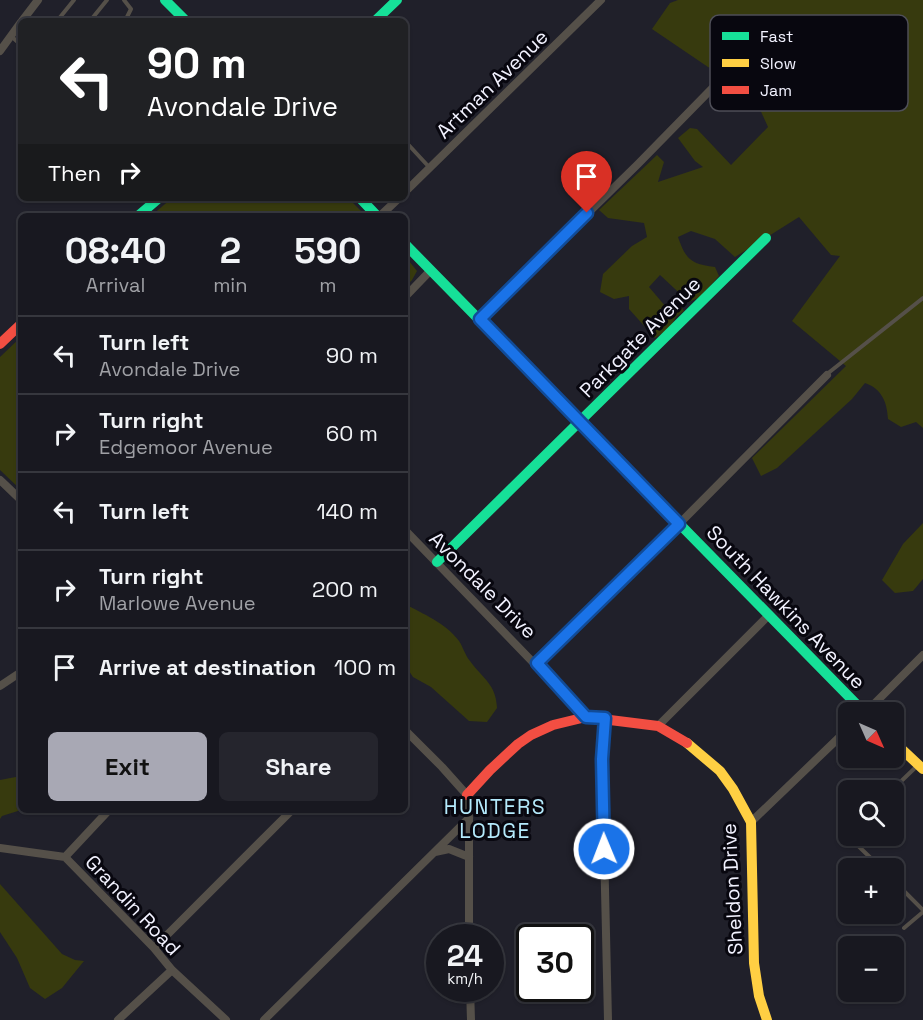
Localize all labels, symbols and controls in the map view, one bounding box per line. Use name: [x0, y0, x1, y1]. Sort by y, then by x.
legend: [710, 15, 908, 111]
street label: Artman Avenue: [431, 24, 553, 144]
text: Fast: [760, 26, 793, 47]
text: 90 m: [147, 37, 247, 90]
icon: left: [48, 42, 126, 120]
text: Slow: [760, 53, 796, 74]
text: Jam: [760, 80, 792, 101]
text: Avondale Drive: [147, 89, 338, 124]
pin: [561, 151, 612, 213]
icon: right: [113, 156, 146, 189]
text: Then: [48, 159, 101, 187]
icon: arrive: [570, 160, 603, 193]
text: 08:40: [65, 228, 167, 274]
text: 2: [220, 228, 241, 274]
text: 590: [294, 228, 361, 274]
street label: Parkgate Avenue: [574, 271, 706, 403]
text: Arrival: [86, 272, 145, 298]
text: min: [213, 272, 248, 298]
text: m: [319, 272, 336, 298]
text: Turn left: [99, 328, 189, 356]
icon: left: [48, 339, 81, 372]
text: 90 m: [326, 341, 378, 369]
text: Avondale Drive: [99, 356, 240, 382]
text: Turn right: [99, 406, 204, 434]
icon: right: [48, 417, 81, 450]
text: 60 m: [326, 419, 378, 447]
text: Edgemoor Avenue: [99, 434, 273, 460]
icon: left: [48, 495, 81, 528]
text: Turn left: [99, 497, 189, 525]
text: 140 m: [316, 497, 378, 525]
street label: South Hawkins Avenue: [701, 520, 871, 694]
street label: Avondale Drive: [424, 526, 542, 644]
text: Turn right: [99, 562, 204, 590]
icon: right: [48, 573, 81, 606]
text: 200 m: [312, 575, 378, 603]
text: Marlowe Avenue: [99, 590, 256, 616]
icon: arrive: [48, 651, 81, 684]
text: Arrive at destination: [99, 653, 316, 681]
text: 100 m: [334, 653, 396, 681]
north arrow: [838, 702, 904, 768]
map controls: [838, 702, 904, 1002]
button: Exit: [48, 732, 207, 801]
button: Share: [219, 732, 378, 801]
button: search: [838, 780, 904, 846]
district label: HUNTERS LODGE: [444, 793, 546, 844]
position arrow: [572, 817, 636, 881]
street label: Sheldon Drive: [716, 823, 748, 955]
street label: Grandin Road: [80, 849, 186, 961]
button: +: [838, 858, 904, 924]
speed limit sign: 30: [516, 924, 594, 1002]
text: 24: [447, 936, 483, 975]
button: −: [838, 936, 904, 1002]
text: km/h: [447, 969, 483, 988]

